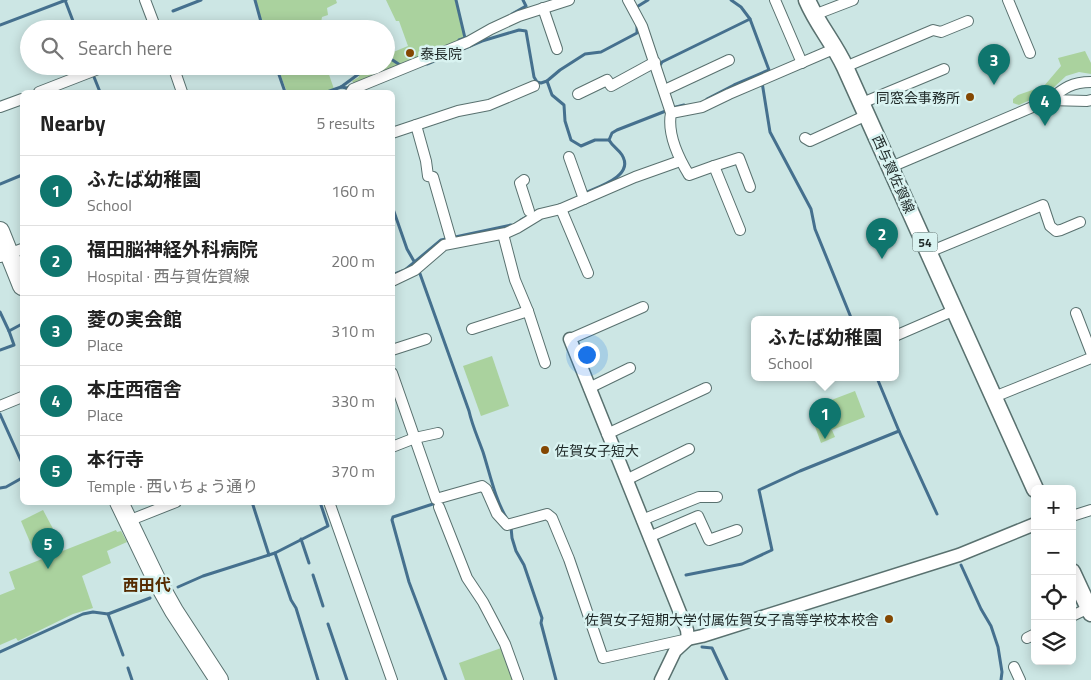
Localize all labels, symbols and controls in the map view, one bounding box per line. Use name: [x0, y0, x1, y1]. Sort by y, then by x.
search box: [20, 20, 395, 75]
text: Search here: [78, 33, 172, 62]
icon: search: [38, 34, 66, 62]
place label: 泰長院: [420, 43, 462, 64]
pin: 3: [978, 44, 1010, 85]
marker: 泰長院: [404, 47, 416, 59]
pin: 4: [1029, 85, 1061, 126]
place label: 同窓会事務所: [876, 87, 960, 108]
marker: 同窓会事務所: [964, 91, 976, 103]
text: Nearby: [40, 107, 105, 139]
text: 5 results: [316, 111, 375, 135]
street label: 西与賀佐賀線: [867, 131, 921, 217]
text: ふたば幼稚園: [87, 164, 201, 193]
text: 1: [52, 179, 60, 203]
text: 160 m: [331, 179, 375, 203]
text: School: [87, 193, 132, 217]
pin: 2: [866, 218, 898, 259]
road number: 54: [912, 232, 938, 252]
text: 福田脳神経外科病院: [87, 234, 258, 263]
text: 2: [52, 249, 60, 273]
text: 200 m: [331, 249, 375, 273]
text: Hospital · 西与賀佐賀線: [87, 264, 249, 288]
text: 菱の実会館: [87, 304, 182, 333]
popup: [751, 316, 899, 381]
text: 3: [52, 319, 60, 343]
text: 310 m: [331, 319, 375, 343]
text: ふたば幼稚園: [768, 322, 882, 351]
text: Place: [87, 333, 123, 357]
your location: [574, 342, 600, 368]
text: School: [768, 351, 813, 375]
text: 本庄西宿舎: [87, 374, 182, 403]
text: 4: [52, 389, 60, 413]
text: 330 m: [331, 389, 375, 413]
pin: 1: [809, 398, 841, 439]
text: Place: [87, 403, 123, 427]
place label: 佐賀女子短大: [555, 440, 639, 461]
text: 本行寺: [87, 444, 144, 473]
marker: 佐賀女子短大: [539, 444, 551, 456]
text: 5: [52, 459, 60, 483]
text: 370 m: [331, 459, 375, 483]
text: Temple · 西いちょう通り: [87, 474, 258, 498]
map controls: [1031, 485, 1076, 665]
button: +: [1031, 485, 1076, 530]
pin: 5: [32, 528, 64, 569]
button: −: [1031, 530, 1076, 575]
district label: 西田代: [123, 573, 171, 597]
button: locate: [1031, 575, 1076, 620]
place label: 佐賀女子短期大学付属佐賀女子高等学校本校舎: [585, 609, 879, 630]
marker: 佐賀女子短期大学付属佐賀女子高等学校本校舎: [883, 613, 895, 625]
button: layers: [1031, 620, 1076, 665]

